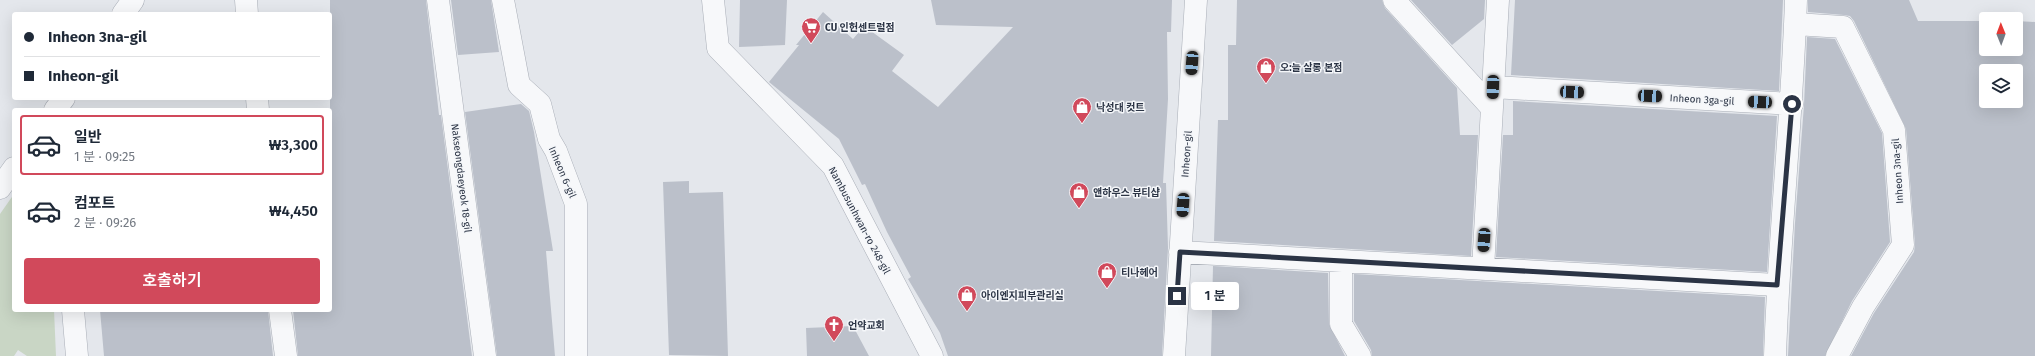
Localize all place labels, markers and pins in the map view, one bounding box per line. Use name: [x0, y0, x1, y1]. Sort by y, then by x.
supermarket icon: CU 인헌센트럴점: [800, 16, 822, 44]
place label: CU 인헌센트럴점: [825, 21, 895, 34]
shop icon: 오:늘 살롱 본점: [1255, 56, 1277, 84]
place label: 오:늘 살롱 본점: [1280, 62, 1342, 74]
shop icon: 낙성대 컷트: [1071, 96, 1093, 124]
place label: 낙성대 컷트: [1096, 102, 1144, 114]
shop icon: 앤하우스 뷰티샵: [1068, 181, 1090, 209]
place label: 앤하우스 뷰티샵: [1093, 187, 1161, 199]
shop icon: 티나헤어: [1096, 261, 1118, 289]
place label: 티나헤어: [1121, 267, 1158, 279]
shop icon: 아이엔지피부관리실: [956, 284, 978, 312]
place label: 아이엔지피부관리실: [981, 290, 1064, 302]
church icon: 언약교회: [823, 314, 845, 342]
place label: 언약교회: [848, 320, 885, 332]

